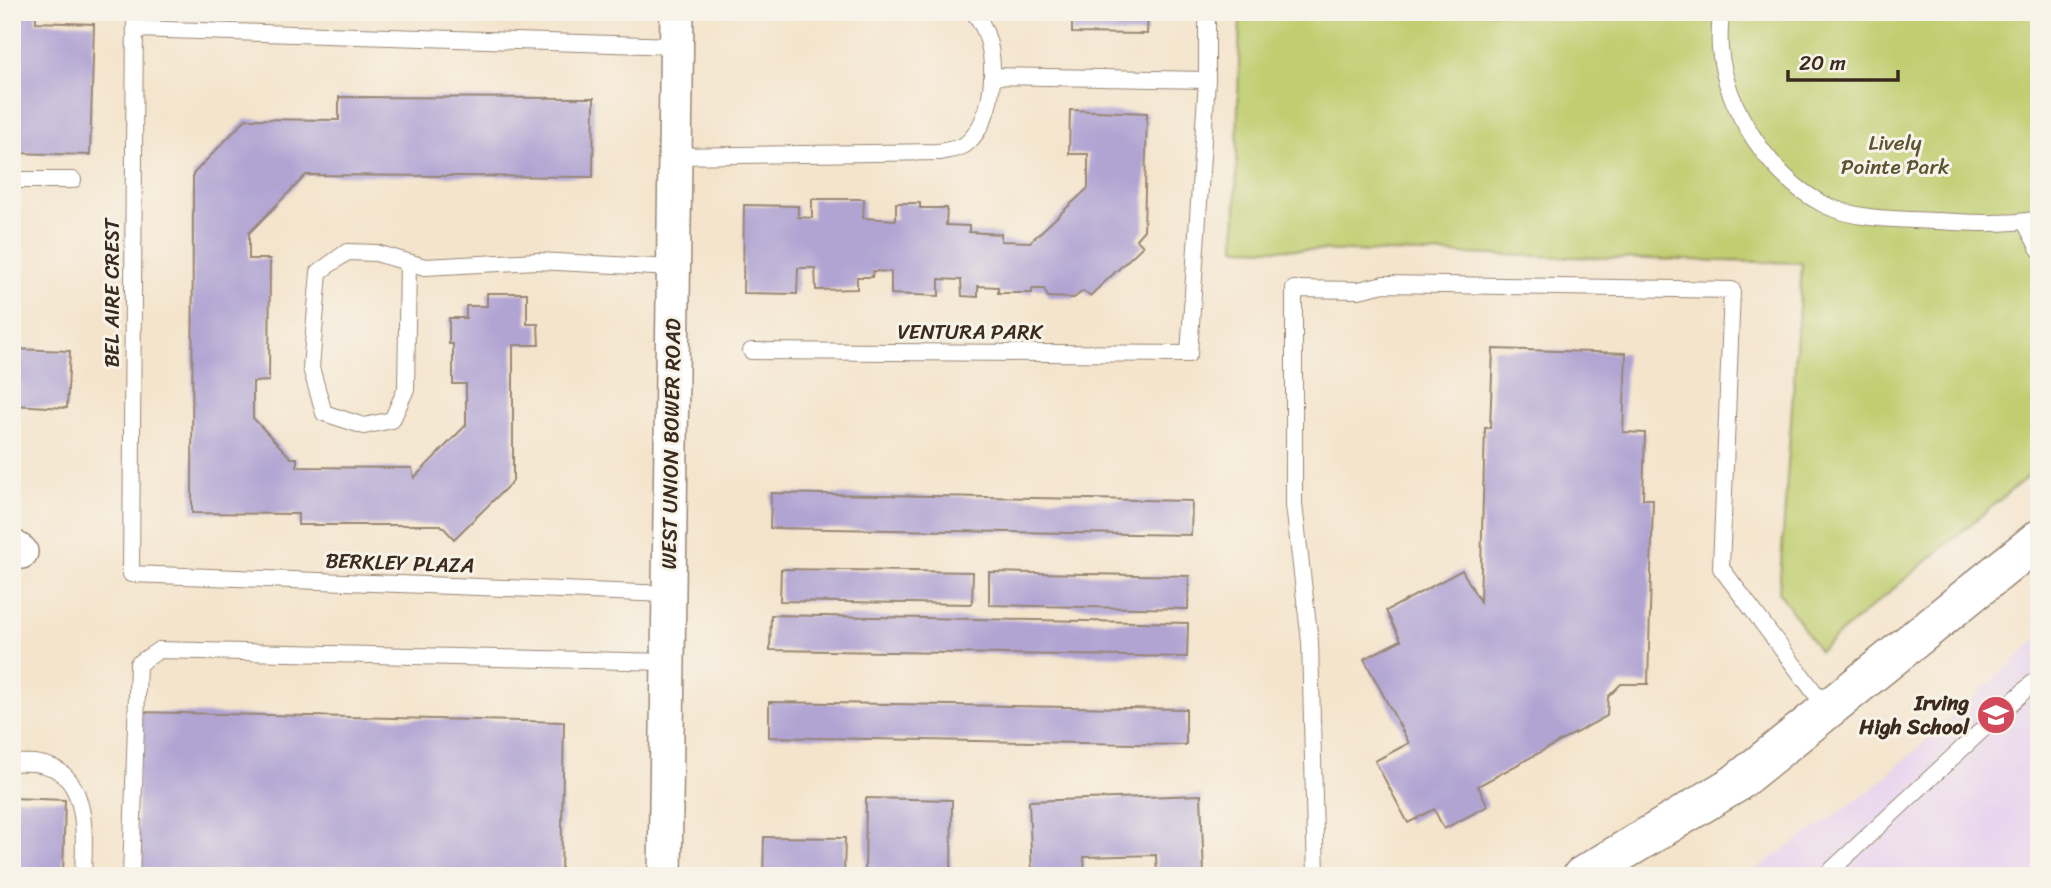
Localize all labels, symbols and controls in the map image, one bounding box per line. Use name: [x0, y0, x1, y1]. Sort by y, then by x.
scale bar: [1788, 38, 1899, 82]
text: 20 m: [1799, 44, 1846, 82]
park label: Lively Pointe Park: [1841, 124, 1950, 186]
street label: BEL AIRE CREST: [93, 217, 131, 368]
street label: VENTURA PARK: [898, 313, 1044, 351]
street label: WEST UNION BOWER ROAD: [650, 318, 692, 570]
street label: BERKLEY PLAZA: [325, 541, 475, 585]
place label: Irving High School: [1858, 684, 1970, 746]
school or university icon: Irving High School: [1975, 694, 2017, 736]

